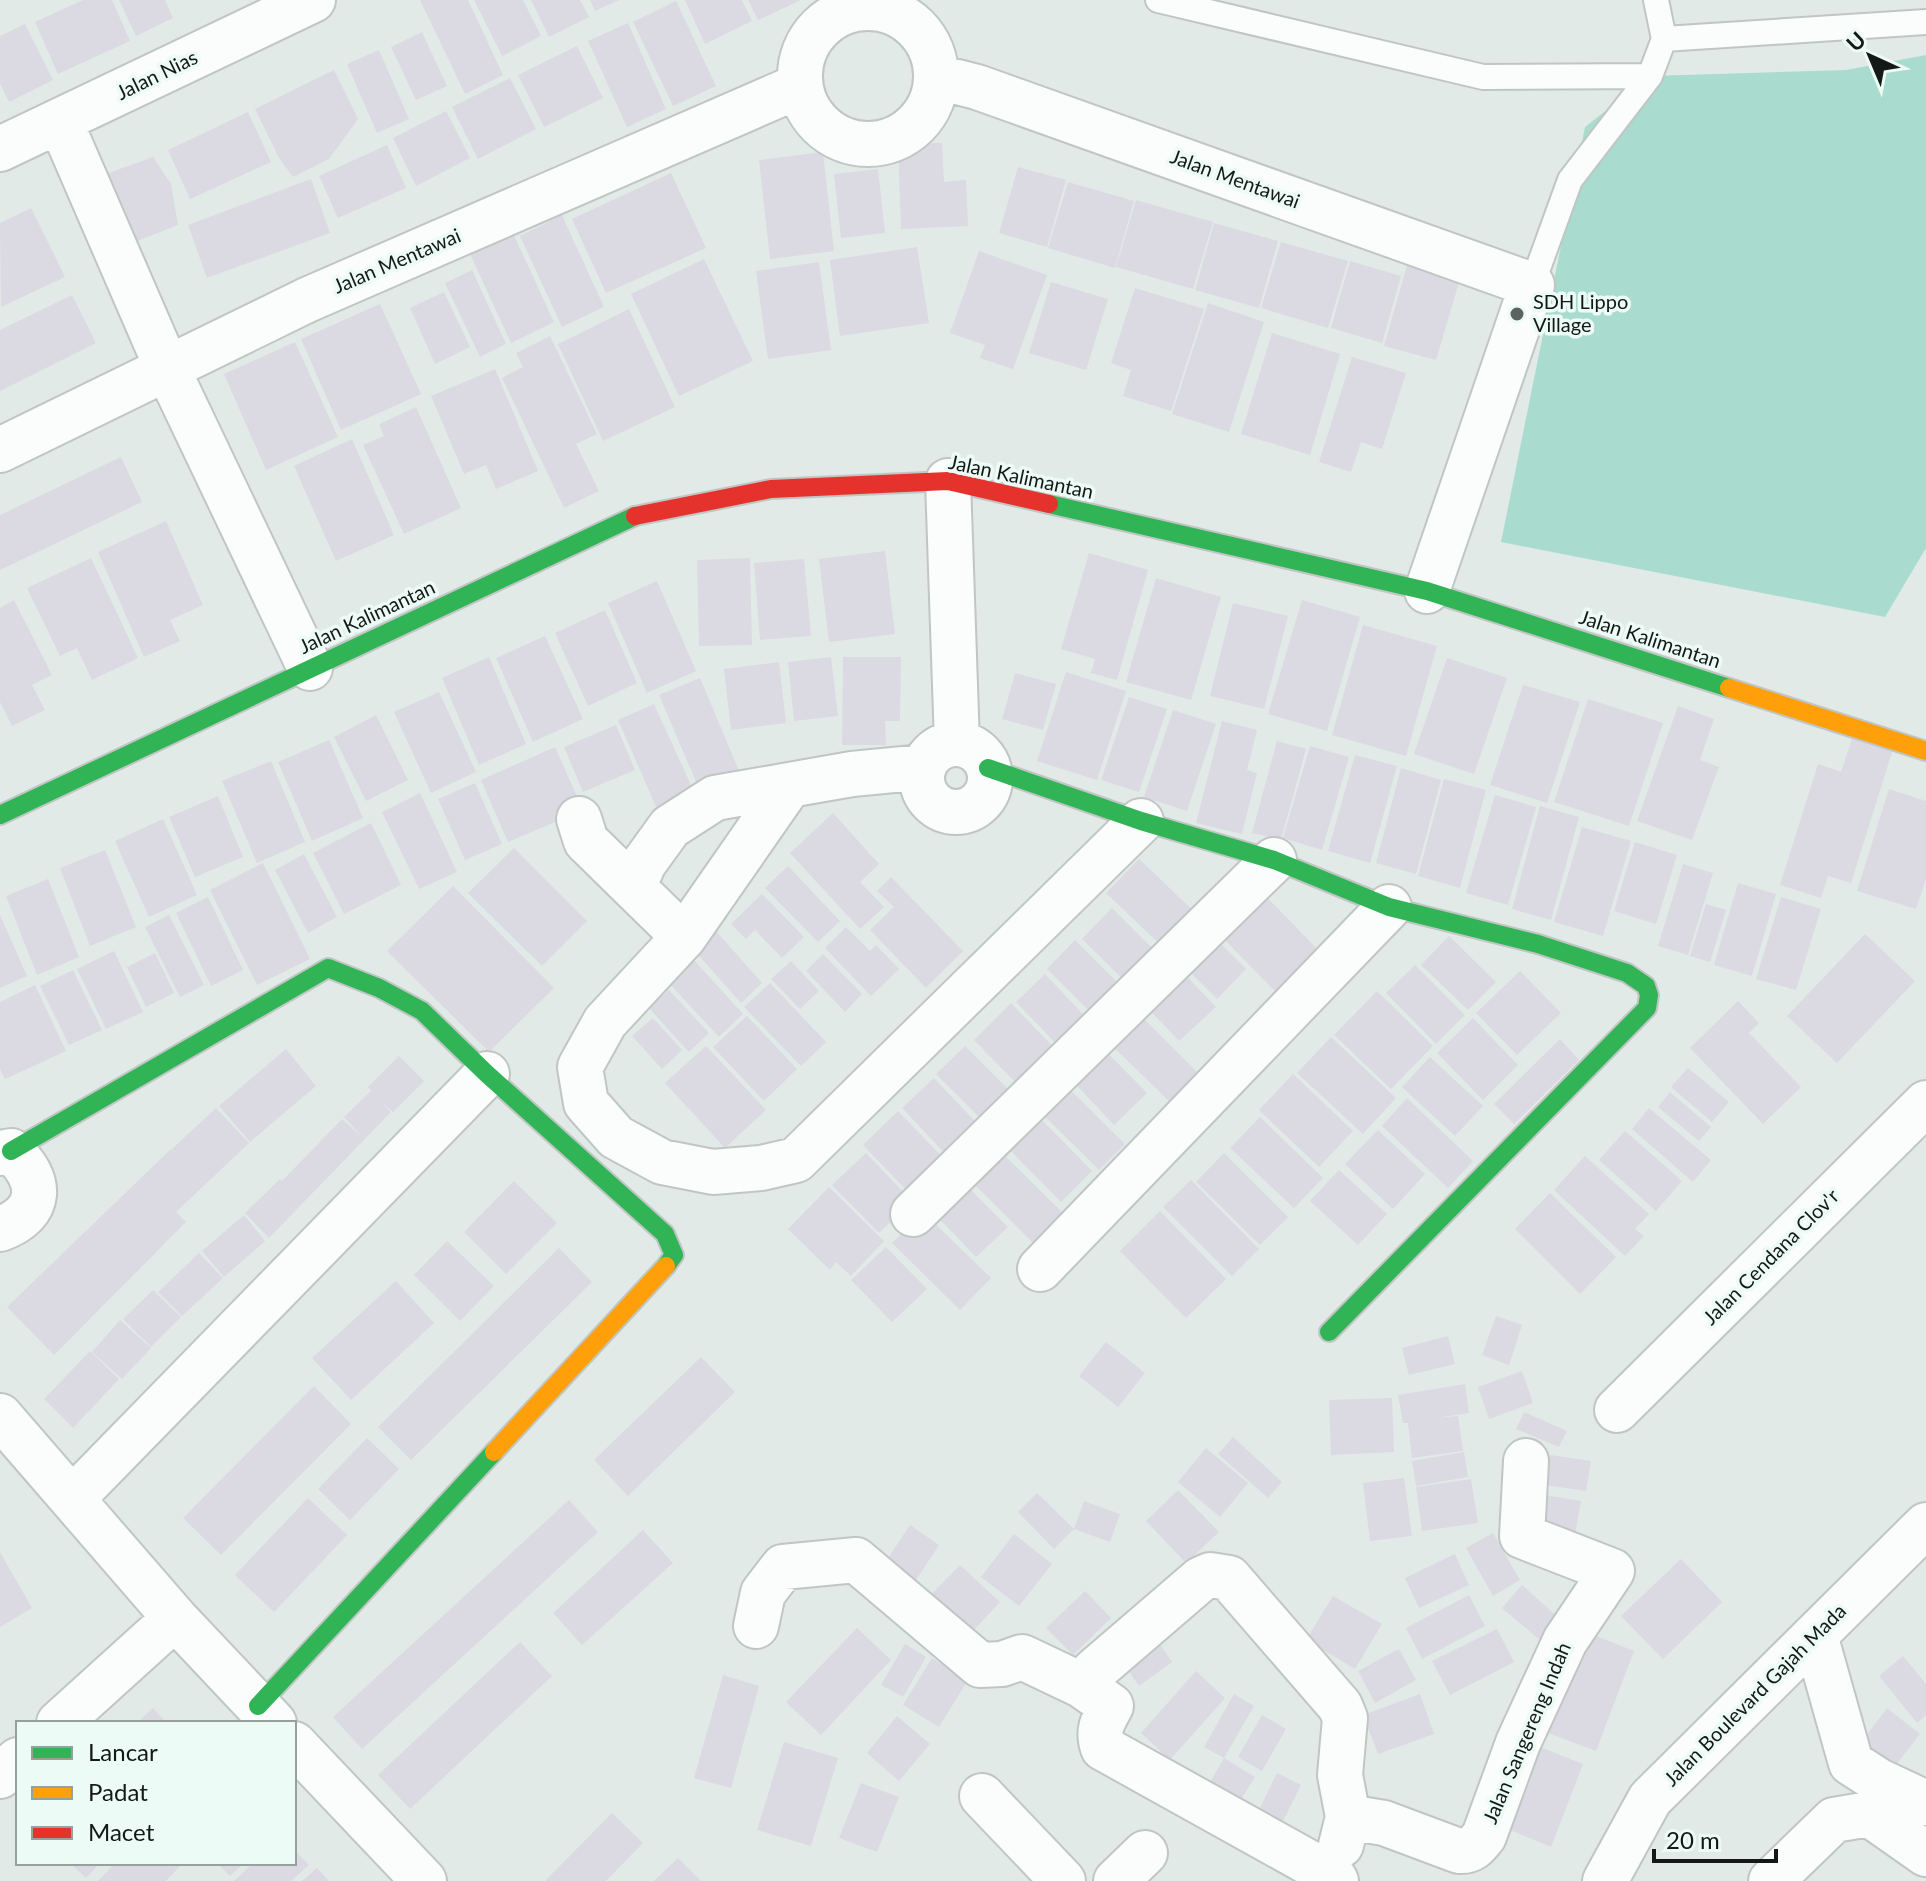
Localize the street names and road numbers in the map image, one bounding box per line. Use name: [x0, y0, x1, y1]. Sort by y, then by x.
street label: Jalan Nias: [112, 44, 201, 104]
street label: Jalan Mentawai: [1167, 143, 1303, 213]
street label: Jalan Mentawai: [329, 222, 464, 298]
street label: Jalan Kalimantan: [947, 449, 1096, 503]
street label: Jalan Kalimantan: [295, 574, 438, 658]
street label: Jalan Kalimantan: [1577, 604, 1724, 672]
street label: Jalan Cendana Clov'r: [1697, 1183, 1844, 1329]
street label: Jalan Boulevard Gajah Mada: [1658, 1598, 1850, 1790]
street label: Jalan Sangereng Indah: [1477, 1638, 1575, 1827]

